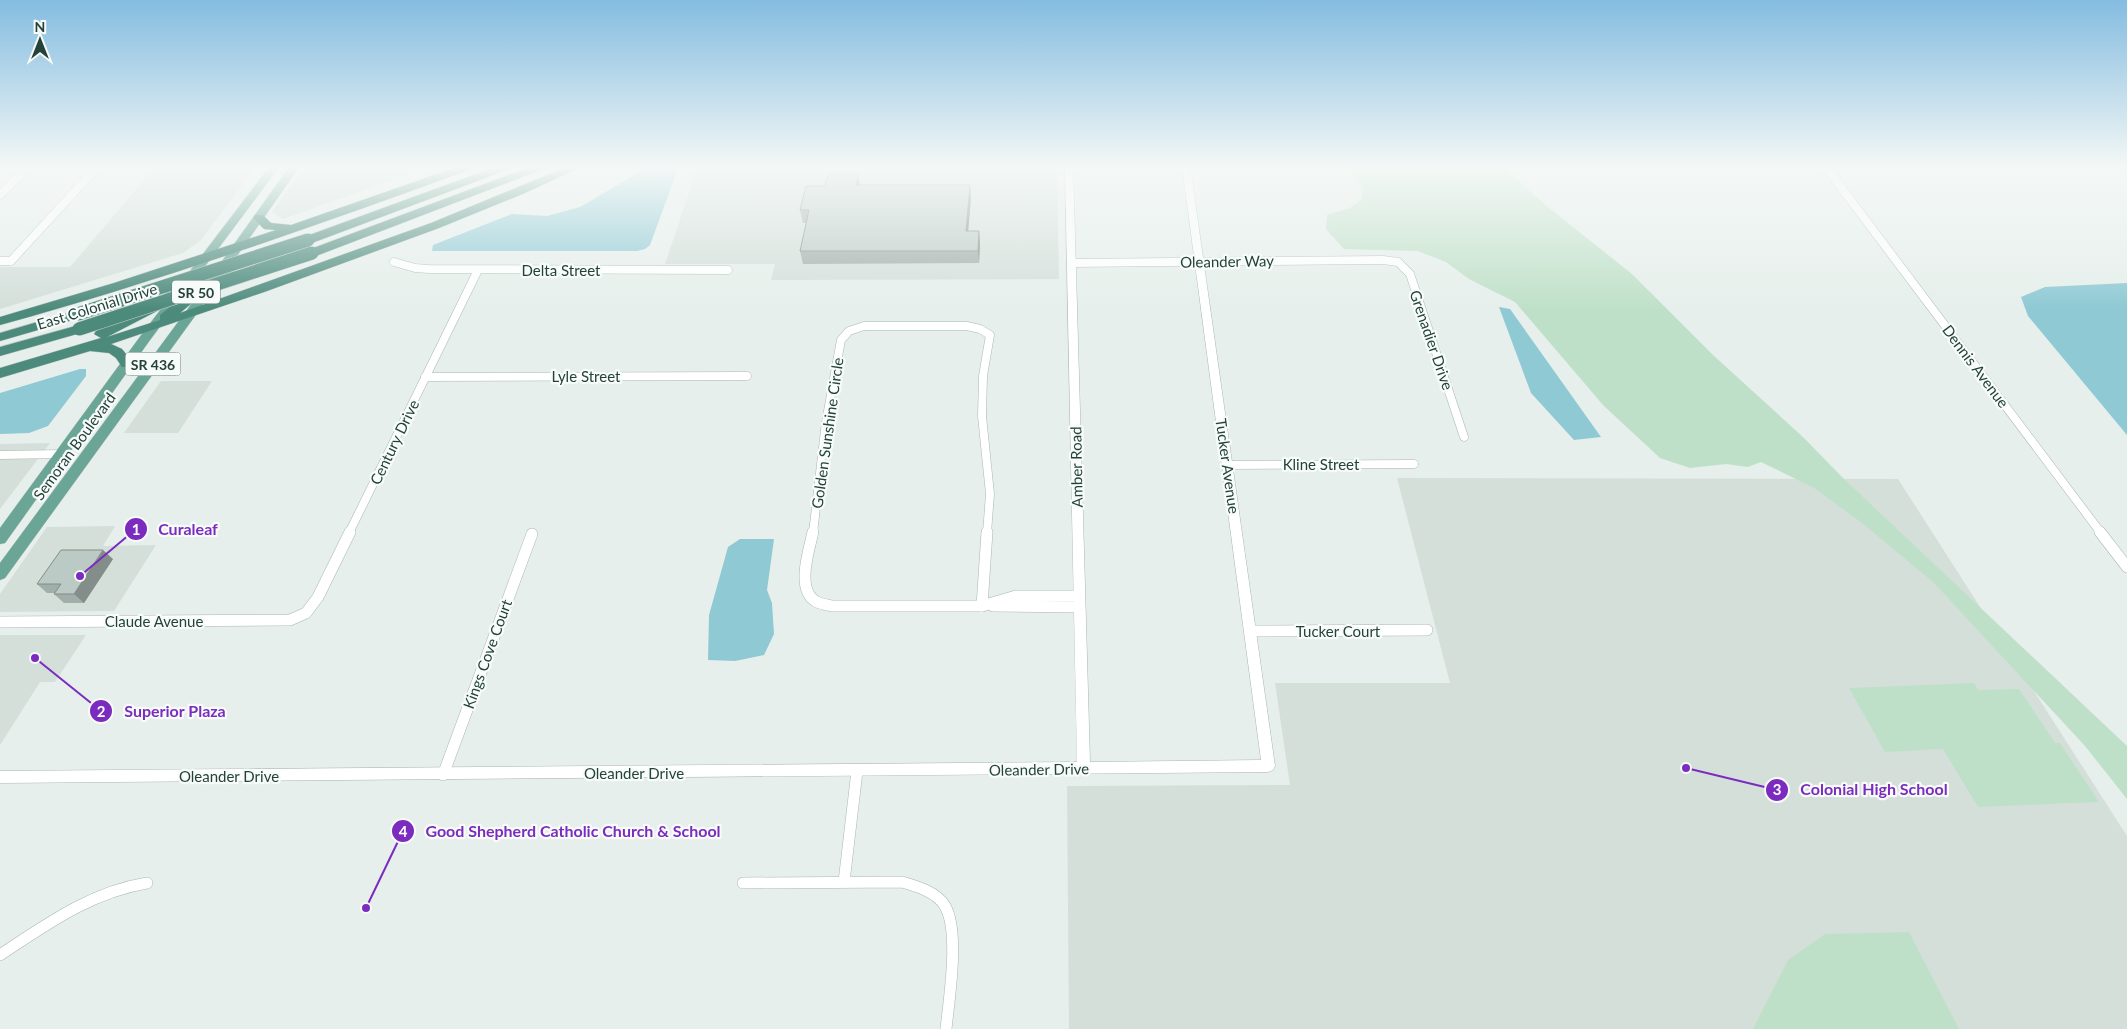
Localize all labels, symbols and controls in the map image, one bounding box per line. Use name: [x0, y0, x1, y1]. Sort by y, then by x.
north arrow: [15, 15, 65, 65]
text: N: [35, 18, 45, 35]
street label: Oleander Way: [1180, 251, 1274, 271]
street label: Delta Street: [522, 261, 601, 279]
street label: East Colonial Drive: [35, 279, 159, 333]
road number: SR 50: [172, 280, 220, 304]
street label: Grenadier Drive: [1406, 288, 1458, 392]
street label: Dennis Avenue: [1939, 321, 2013, 411]
road number: SR 436: [126, 352, 180, 376]
street label: Golden Sunshine Circle: [807, 356, 847, 510]
street label: Lyle Street: [552, 367, 621, 385]
street label: Semoran Boulevard: [29, 389, 119, 503]
street label: Century Drive: [366, 397, 422, 487]
street label: Tucker Avenue: [1212, 417, 1244, 515]
street label: Amber Road: [1066, 426, 1086, 508]
street label: Kline Street: [1283, 455, 1360, 473]
callout: Curaleaf: [123, 514, 228, 545]
text: Curaleaf: [158, 519, 218, 538]
text: 1: [132, 520, 140, 538]
street label: Kings Cove Court: [459, 596, 515, 711]
street label: Claude Avenue: [105, 612, 203, 630]
street label: Tucker Court: [1296, 622, 1381, 640]
callout: Superior Plaza: [89, 696, 236, 727]
text: Superior Plaza: [124, 701, 226, 720]
text: 2: [97, 702, 106, 720]
street label: Oleander Drive: [989, 759, 1089, 779]
street label: Oleander Drive: [584, 764, 684, 782]
street label: Oleander Drive: [179, 767, 279, 785]
callout: Colonial High School: [1765, 774, 1957, 805]
text: Colonial High School: [1800, 779, 1948, 798]
text: 3: [1773, 780, 1781, 798]
callout: Good Shepherd Catholic Church & School: [391, 816, 731, 847]
text: Good Shepherd Catholic Church & School: [425, 821, 721, 840]
text: 4: [399, 822, 408, 840]

